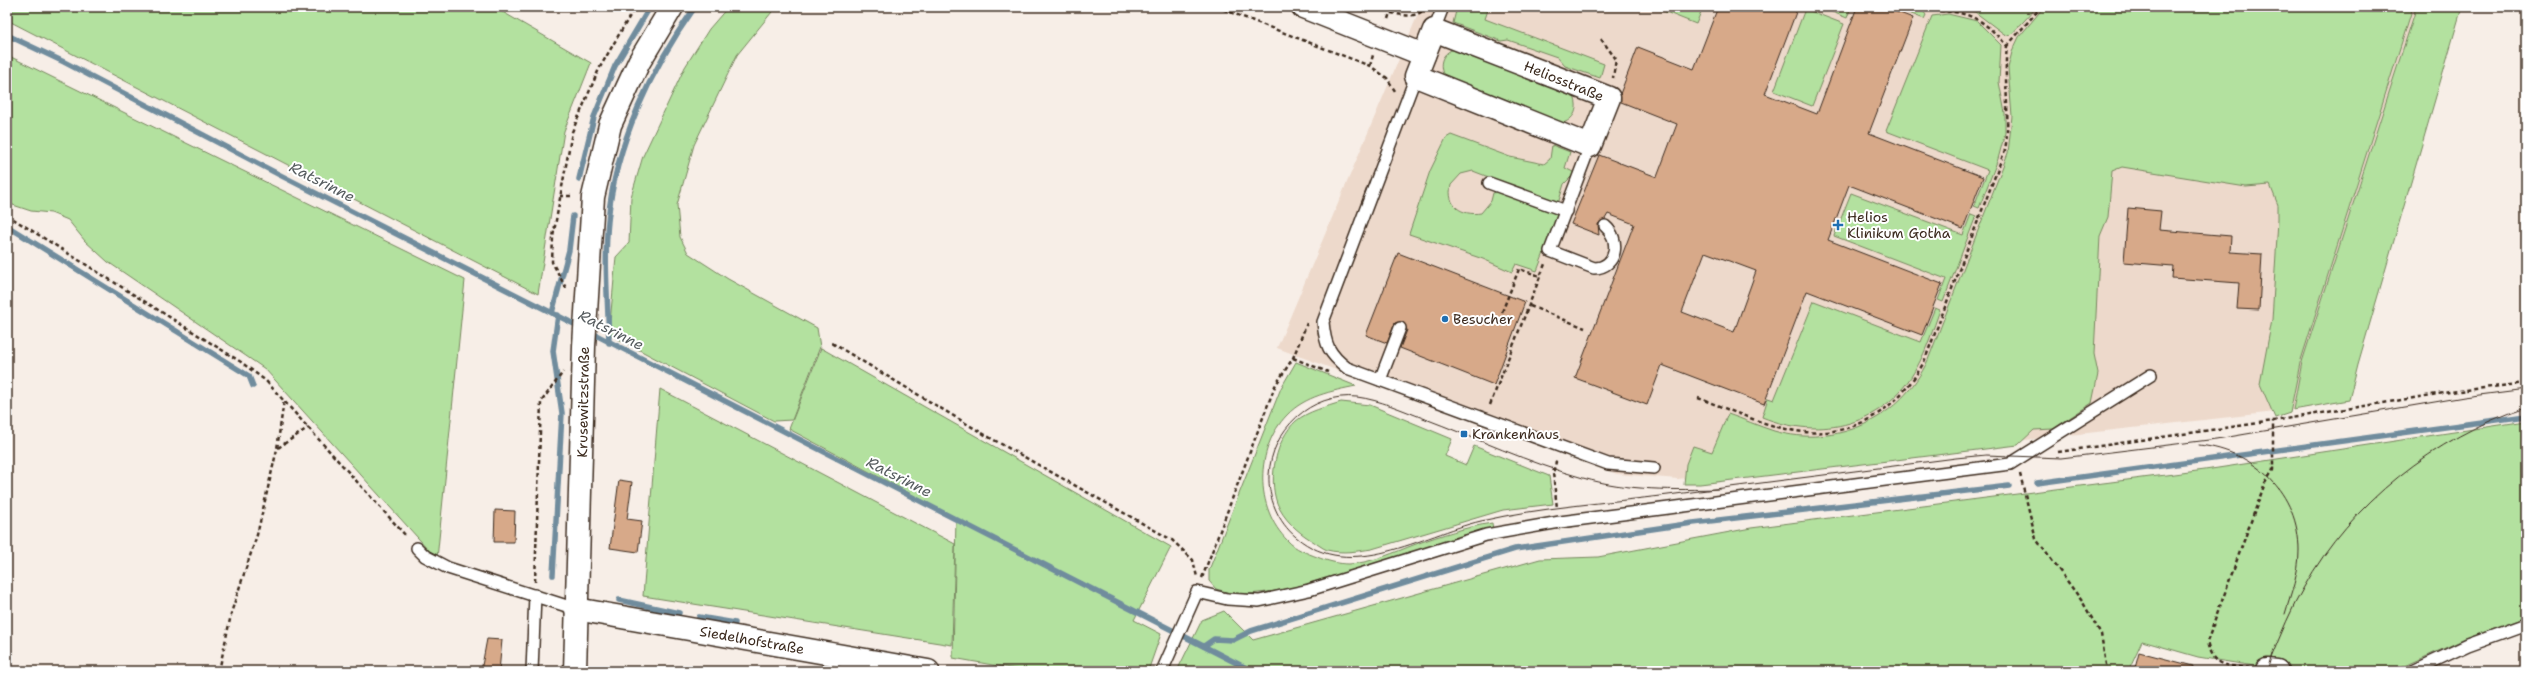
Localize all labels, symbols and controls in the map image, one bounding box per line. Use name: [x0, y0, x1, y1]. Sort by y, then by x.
street label: Heliosstraße: [1521, 57, 1607, 105]
water label: Ratsrinne: [286, 157, 358, 207]
place label: Helios Klinikum Gotha: [1847, 208, 1951, 242]
marker: Helios Klinikum Gotha: [1832, 219, 1844, 231]
water label: Ratsrinne: [575, 305, 647, 355]
place label: Besucher: [1453, 310, 1514, 328]
marker: Besucher: [1440, 314, 1450, 324]
street label: Krusewitzstraße: [573, 346, 593, 458]
place label: Krankenhaus: [1472, 425, 1559, 443]
marker: Krankenhaus: [1459, 429, 1469, 439]
water label: Ratsrinne: [863, 452, 935, 502]
street label: Siedelhofstraße: [698, 622, 806, 658]

